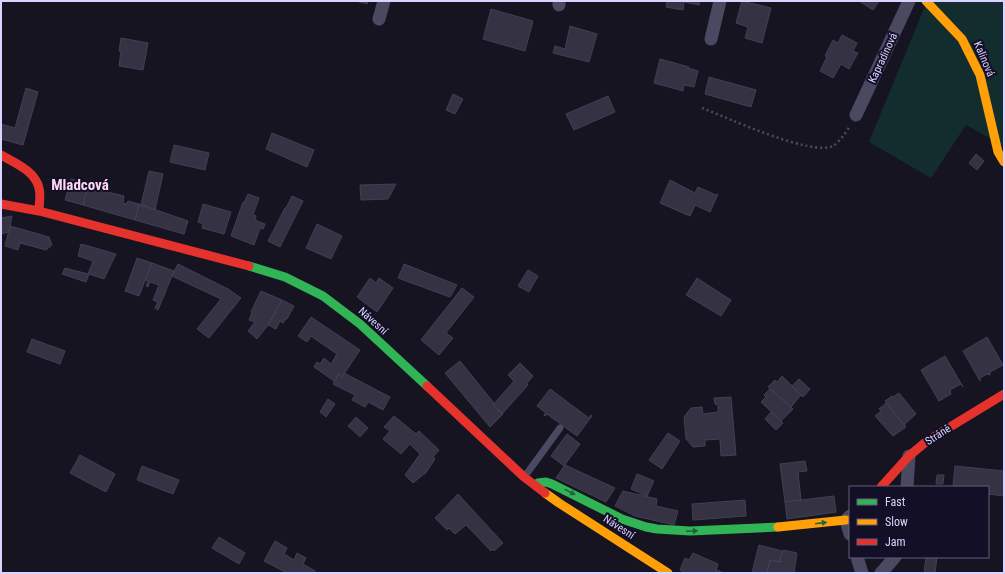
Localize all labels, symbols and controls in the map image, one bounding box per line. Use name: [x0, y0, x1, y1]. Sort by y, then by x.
street label: Kapradinová: [866, 31, 900, 85]
street label: Kalinová: [971, 39, 997, 79]
district label: Mladcová: [51, 176, 109, 194]
street label: Návesní: [356, 305, 391, 338]
street label: Stráně: [923, 422, 953, 448]
legend: [849, 486, 989, 558]
one-way arrow: [564, 489, 575, 495]
text: Fast: [885, 495, 906, 509]
street label: Návesní: [601, 512, 637, 542]
text: Slow: [885, 515, 908, 529]
one-way arrow: [815, 520, 827, 527]
one-way arrow: [686, 527, 698, 534]
text: Jam: [885, 535, 906, 549]

